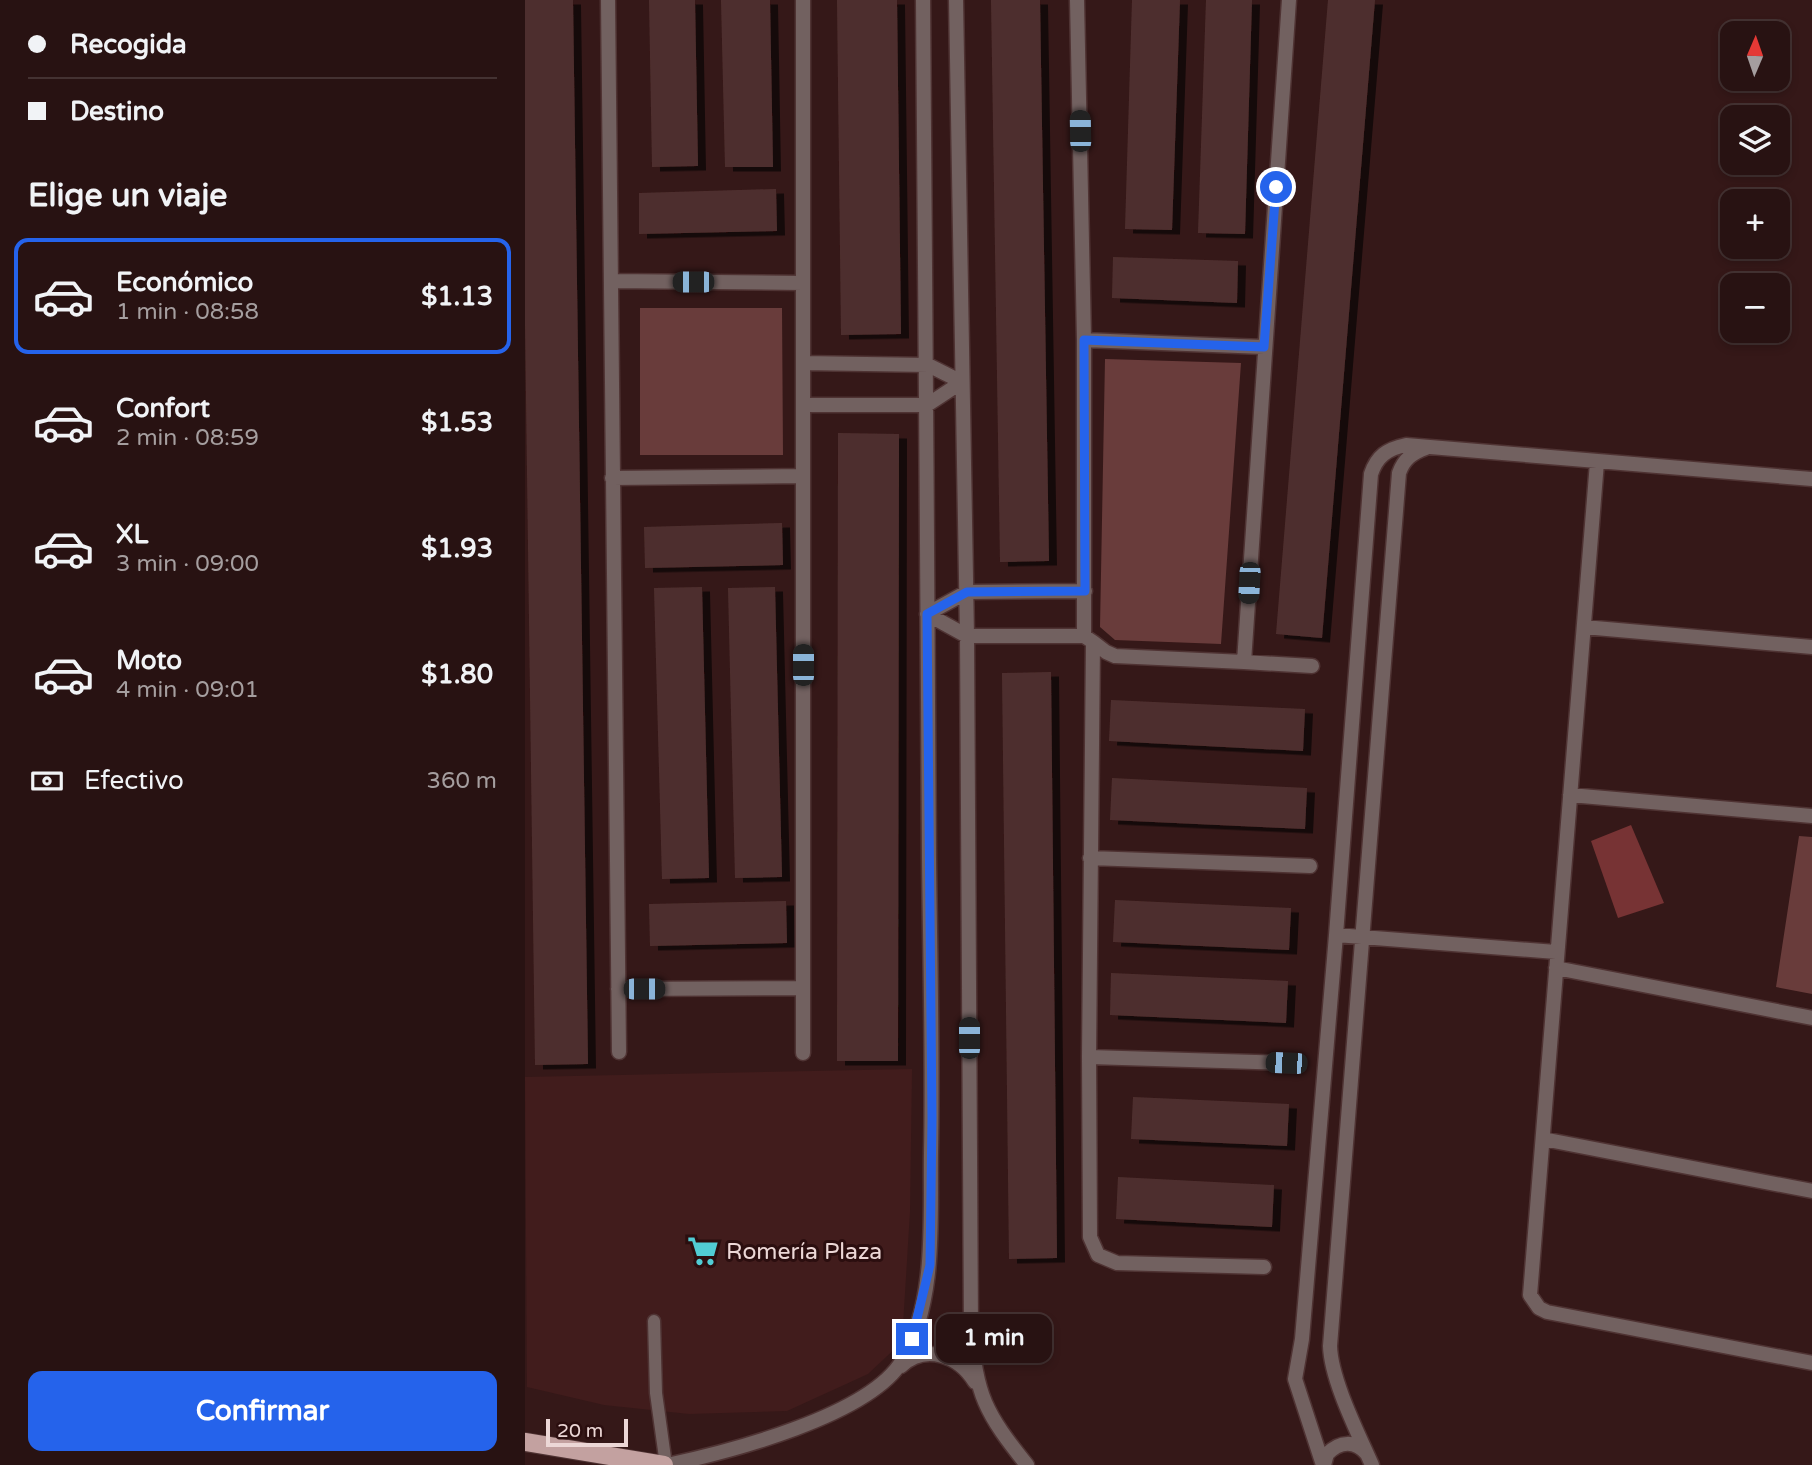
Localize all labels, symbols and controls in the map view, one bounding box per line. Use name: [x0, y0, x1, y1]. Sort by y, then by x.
north arrow: [1720, 21, 1790, 91]
map controls: [1720, 21, 1790, 343]
text: Recogida: [70, 29, 187, 60]
text: Destino: [70, 96, 164, 127]
button: layers: [1720, 105, 1790, 175]
car: [1070, 110, 1091, 152]
route start: [1260, 171, 1292, 203]
text: Elige un viaje: [28, 177, 227, 215]
button: +: [1720, 189, 1790, 259]
icon: car: [32, 265, 95, 328]
text: Económico: [116, 267, 253, 298]
car: [673, 272, 715, 293]
button: −: [1720, 273, 1790, 343]
text: $1.13: [421, 281, 493, 312]
text: 1 min · 08:58: [116, 298, 259, 326]
icon: car: [32, 391, 95, 454]
text: Confort: [116, 393, 210, 424]
text: $1.53: [421, 407, 493, 438]
text: 2 min · 08:59: [116, 424, 259, 452]
icon: car: [32, 517, 95, 580]
text: XL: [116, 519, 148, 550]
text: $1.93: [421, 533, 493, 564]
text: 3 min · 09:00: [116, 550, 259, 578]
car: [1238, 561, 1261, 605]
icon: car: [32, 643, 95, 706]
car: [793, 644, 814, 686]
text: Moto: [116, 645, 182, 676]
text: $1.80: [421, 659, 493, 690]
text: 4 min · 09:01: [116, 676, 259, 704]
icon: cash: [28, 762, 66, 800]
text: Efectivo: [84, 765, 184, 796]
text: 360 m: [427, 767, 497, 795]
car: [624, 979, 666, 1000]
car: [959, 1017, 980, 1059]
car: [1265, 1052, 1308, 1074]
supermarket icon: Romería Plaza: [686, 1234, 720, 1268]
place label: Romería Plaza: [726, 1238, 882, 1266]
callout: 1 min: [937, 1314, 1052, 1364]
route end: [896, 1323, 928, 1355]
text: 1 min: [963, 1324, 1025, 1352]
button: Confirmar: [28, 1371, 497, 1451]
scale bar: [546, 1416, 628, 1448]
text: 20 m: [557, 1420, 603, 1442]

